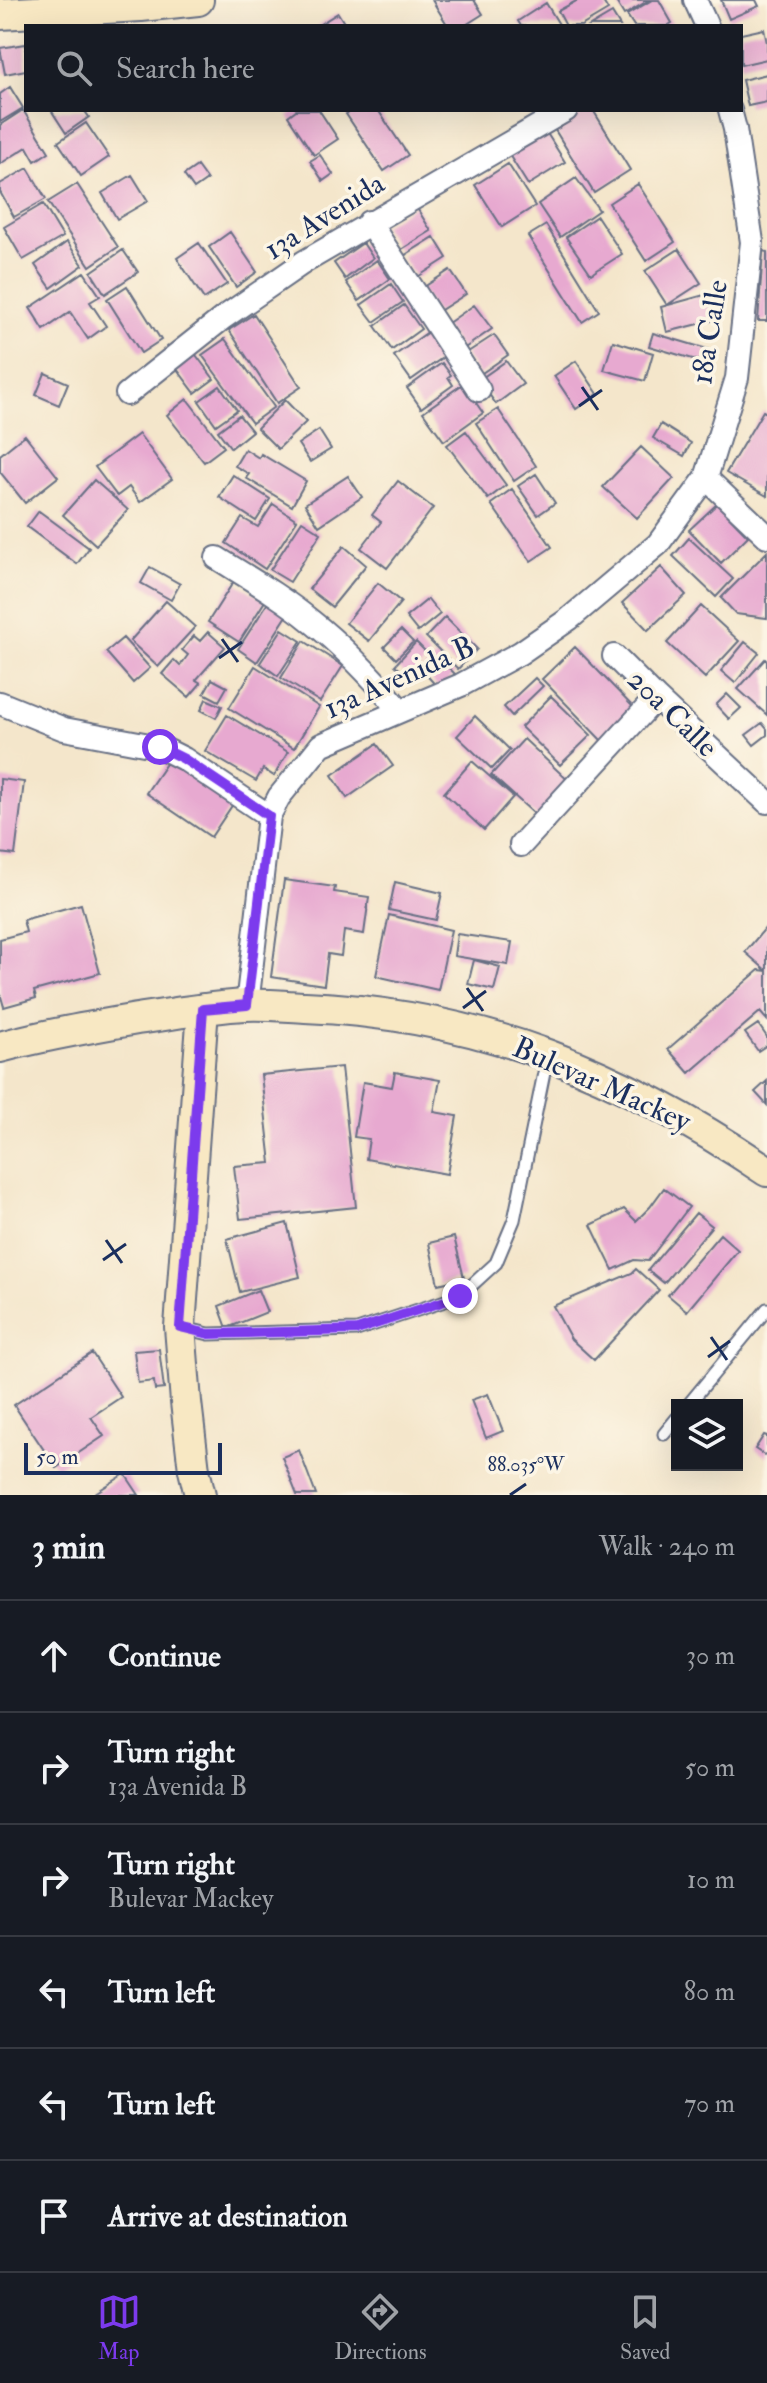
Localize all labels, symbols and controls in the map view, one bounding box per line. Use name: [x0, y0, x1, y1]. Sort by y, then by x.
search box: [24, 24, 743, 112]
icon: search: [52, 46, 96, 90]
text: Search here: [116, 50, 255, 87]
street label: 13a Avenida: [257, 165, 392, 268]
street label: 18a Calle: [683, 277, 736, 387]
street label: 13a Avenida B: [318, 628, 480, 727]
street label: 20a Calle: [620, 661, 726, 765]
route start: [142, 729, 178, 765]
street label: Bulevar Mackey: [507, 1029, 697, 1140]
route end: [442, 1278, 478, 1314]
map controls: [671, 1399, 743, 1471]
button: layers: [671, 1399, 743, 1471]
scale bar: [24, 1439, 222, 1475]
text: 50 m: [36, 1443, 78, 1471]
text: 88.035°W: [488, 1452, 565, 1477]
text: 3 min: [32, 1526, 105, 1569]
text: Walk · 240 m: [599, 1531, 735, 1563]
icon: ahead: [32, 1634, 76, 1678]
text: Continue: [108, 1638, 221, 1675]
text: 30 m: [686, 1640, 735, 1672]
text: Turn right: [108, 1734, 235, 1771]
icon: right: [32, 1746, 76, 1790]
text: 50 m: [685, 1752, 735, 1784]
text: 13a Avenida B: [108, 1771, 247, 1803]
text: Turn right: [108, 1846, 235, 1883]
icon: right: [32, 1858, 76, 1902]
text: 10 m: [687, 1864, 735, 1896]
text: Bulevar Mackey: [108, 1883, 273, 1915]
icon: left: [32, 1970, 76, 2014]
text: Turn left: [108, 1974, 215, 2011]
text: 80 m: [684, 1976, 735, 2008]
icon: left: [32, 2082, 76, 2126]
text: Turn left: [108, 2086, 215, 2123]
text: 70 m: [684, 2088, 735, 2120]
icon: arrive: [32, 2194, 76, 2238]
text: Arrive at destination: [108, 2198, 348, 2235]
tab: Map: [97, 2290, 141, 2366]
tab: Directions: [334, 2290, 427, 2366]
tab: Saved: [620, 2290, 670, 2366]

